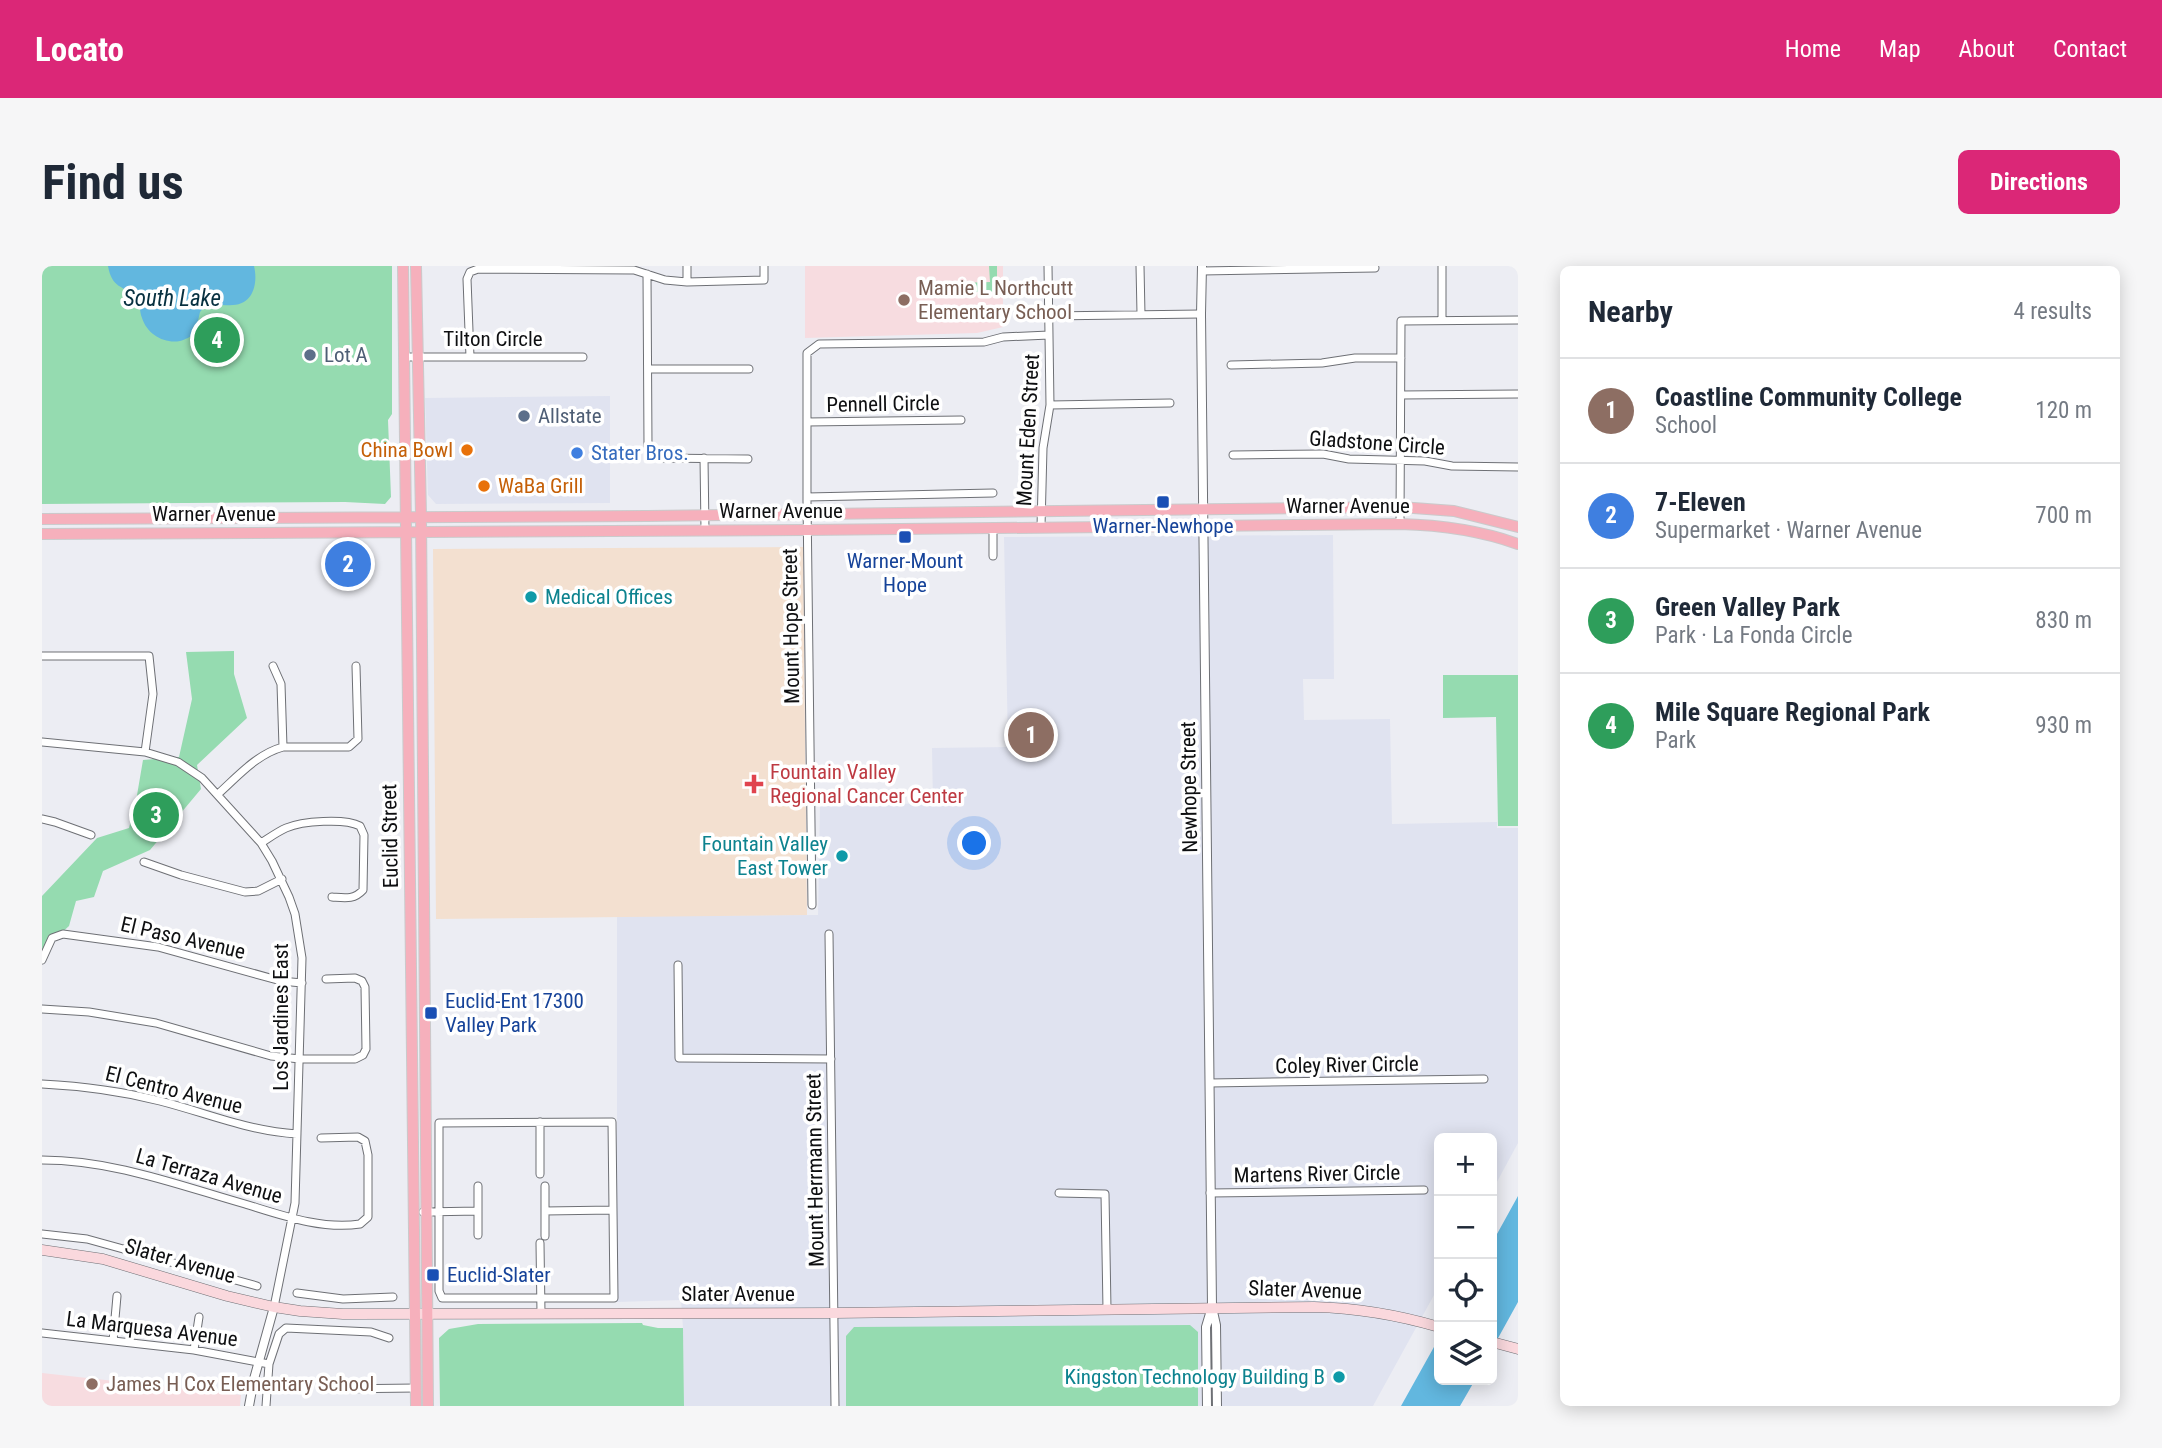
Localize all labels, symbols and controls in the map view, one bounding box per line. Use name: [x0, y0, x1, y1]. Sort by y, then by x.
text: Locato: [35, 30, 124, 69]
text: Home: [1785, 35, 1841, 63]
text: Map: [1879, 35, 1921, 63]
text: About: [1959, 35, 2015, 63]
text: Contact: [2053, 35, 2127, 63]
button: Directions: [1958, 150, 2120, 214]
text: Find us: [42, 154, 184, 211]
place label: Mamie L Northcutt Elementary School: [918, 276, 1073, 324]
water label: South Lake: [123, 285, 221, 312]
marker: Mamie L Northcutt Elementary School: [896, 292, 912, 308]
text: Nearby: [1588, 294, 1673, 329]
text: 4 results: [2014, 298, 2092, 325]
pin: 4: [194, 314, 240, 366]
street label: Tilton Circle: [443, 327, 543, 351]
place label: Lot A: [324, 343, 368, 367]
marker: Lot A: [302, 347, 318, 363]
street label: Mount Eden Street: [1012, 353, 1044, 507]
text: Coastline Community College: [1655, 382, 1962, 412]
street label: Pennell Circle: [826, 391, 940, 417]
text: 1: [1605, 397, 1617, 424]
text: 120 m: [2035, 397, 2092, 424]
place label: Allstate: [538, 404, 602, 428]
marker: Allstate: [516, 408, 532, 424]
text: School: [1655, 412, 1717, 439]
street label: Gladstone Circle: [1308, 426, 1446, 460]
place label: China Bowl: [361, 438, 453, 462]
place label: Stater Bros.: [591, 441, 689, 465]
marker: China Bowl: [459, 442, 475, 458]
marker: Stater Bros.: [569, 445, 585, 461]
place label: WaBa Grill: [498, 474, 583, 498]
marker: WaBa Grill: [476, 478, 492, 494]
text: 7-Eleven: [1655, 487, 1746, 517]
marker: Warner-Newhope: [1155, 494, 1171, 510]
street label: Warner Avenue: [1286, 494, 1410, 518]
street label: Warner Avenue: [719, 499, 843, 523]
street label: Warner Avenue: [152, 502, 276, 526]
text: 2: [1605, 502, 1617, 529]
text: 700 m: [2035, 502, 2092, 529]
place label: Warner-Newhope: [1092, 514, 1234, 538]
text: Supermarket · Warner Avenue: [1655, 517, 1922, 544]
marker: Warner-Mount Hope: [897, 529, 913, 545]
pin: 2: [325, 538, 371, 590]
street label: Mount Hope Street: [778, 548, 804, 704]
place label: Warner-Mount Hope: [847, 549, 963, 597]
place label: Medical Offices: [545, 585, 673, 609]
marker: Medical Offices: [523, 589, 539, 605]
text: Green Valley Park: [1655, 592, 1840, 622]
text: 3: [1605, 607, 1617, 634]
text: 830 m: [2035, 607, 2092, 634]
text: Park · La Fonda Circle: [1655, 622, 1852, 649]
text: Mile Square Regional Park: [1655, 697, 1930, 727]
pin: 1: [1008, 709, 1054, 761]
text: 4: [1605, 712, 1617, 739]
text: 930 m: [2035, 712, 2092, 739]
street label: Newhope Street: [1176, 721, 1202, 853]
text: Park: [1655, 727, 1696, 754]
place label: Fountain Valley Regional Cancer Center: [770, 760, 964, 808]
marker: Fountain Valley Regional Cancer Center: [744, 774, 764, 794]
street label: Euclid Street: [377, 784, 403, 888]
pin: 3: [133, 789, 179, 841]
your location: [957, 826, 991, 860]
place label: Fountain Valley East Tower: [702, 832, 828, 880]
marker: Fountain Valley East Tower: [834, 848, 850, 864]
street label: El Paso Avenue: [118, 912, 248, 964]
street label: Los Jardines East: [269, 943, 293, 1091]
place label: Euclid-Ent 17300 Valley Park: [445, 989, 584, 1037]
marker: Euclid-Ent 17300 Valley Park: [423, 1005, 439, 1021]
street label: Coley River Circle: [1275, 1052, 1419, 1078]
street label: El Centro Avenue: [103, 1061, 245, 1119]
street label: Mount Herrmann Street: [801, 1073, 829, 1267]
map controls: [1434, 1133, 1497, 1385]
button: +: [1434, 1133, 1497, 1196]
street label: La Terraza Avenue: [133, 1144, 285, 1208]
street label: Martens River Circle: [1233, 1161, 1401, 1187]
button: −: [1434, 1196, 1497, 1259]
street label: Slater Avenue: [122, 1234, 238, 1288]
button: locate: [1434, 1259, 1497, 1322]
place label: Euclid-Slater: [447, 1263, 551, 1287]
marker: Euclid-Slater: [425, 1267, 441, 1283]
street label: Slater Avenue: [1248, 1276, 1362, 1304]
street label: Slater Avenue: [681, 1282, 795, 1306]
street label: La Marquesa Avenue: [65, 1307, 239, 1351]
button: layers: [1434, 1322, 1497, 1385]
place label: Kingston Technology Building B: [1065, 1365, 1325, 1389]
marker: Kingston Technology Building B: [1331, 1369, 1347, 1385]
place label: James H Cox Elementary School: [106, 1372, 374, 1396]
marker: James H Cox Elementary School: [84, 1376, 100, 1392]

